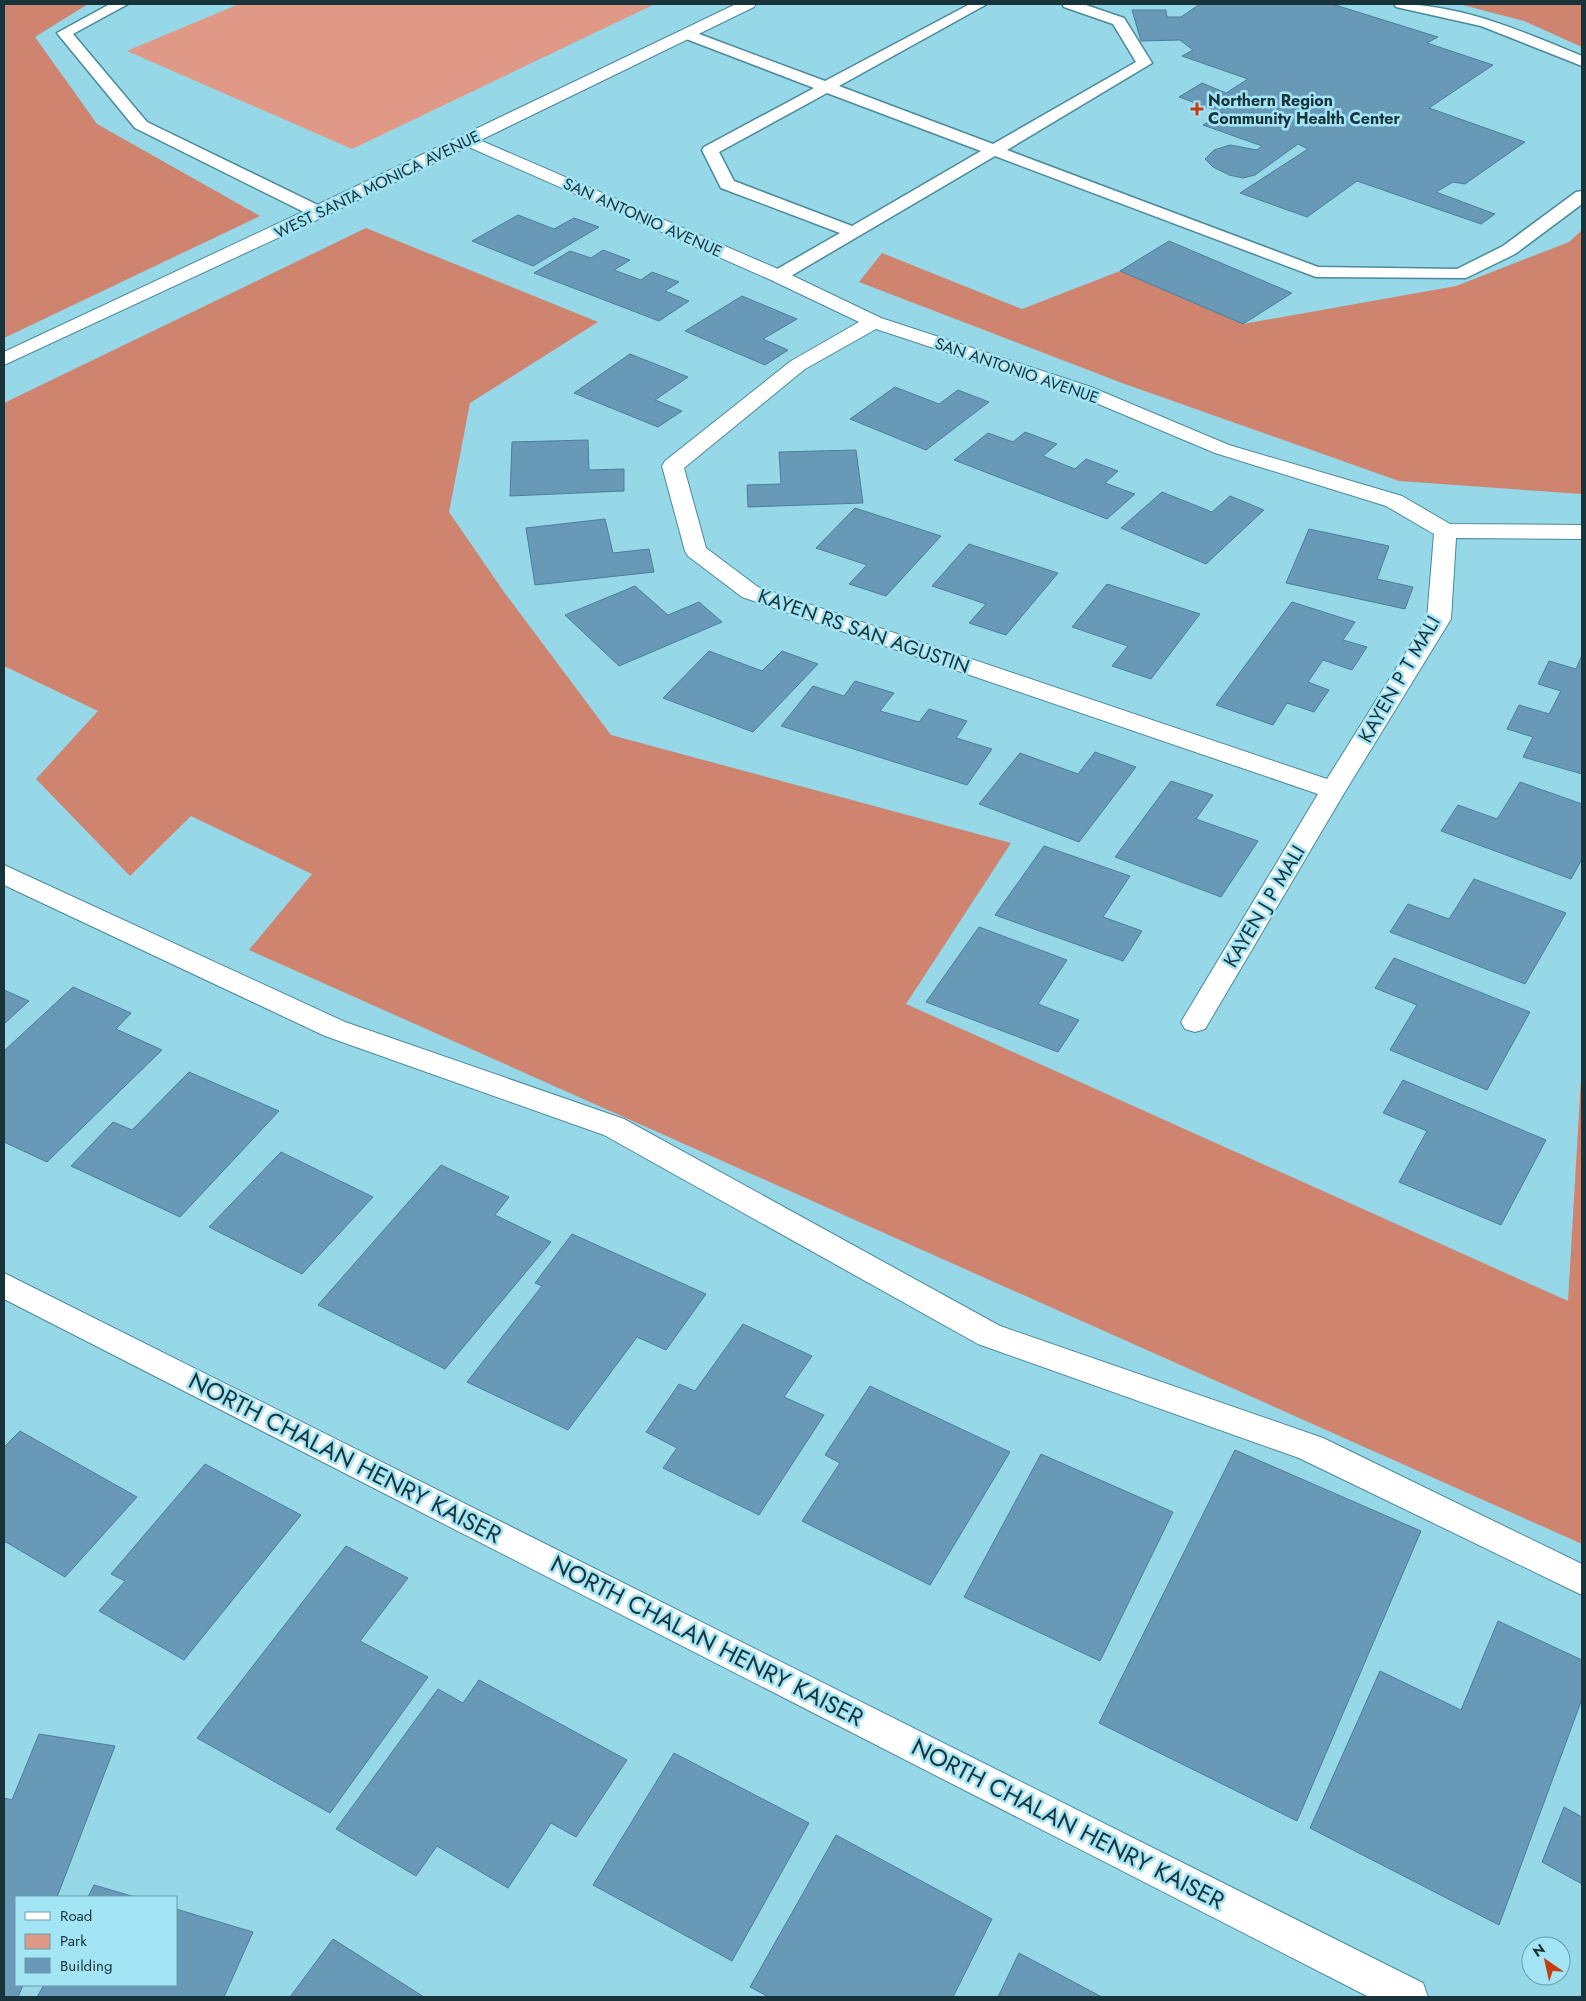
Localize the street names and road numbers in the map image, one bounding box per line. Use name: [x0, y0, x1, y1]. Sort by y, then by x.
street label: WEST SANTA MONICA AVENUE: [271, 125, 484, 244]
street label: SAN ANTONIO AVENUE: [560, 172, 726, 263]
street label: SAN ANTONIO AVENUE: [932, 332, 1102, 409]
street label: KAYEN RS SAN AGUSTIN: [754, 582, 973, 681]
street label: KAYEN P T MALI: [1351, 610, 1448, 748]
street label: KAYEN J P MALI: [1216, 840, 1312, 973]
street label: NORTH CHALAN HENRY KAISER: [183, 1363, 508, 1552]
street label: NORTH CHALAN HENRY KAISER: [545, 1546, 870, 1735]
street label: NORTH CHALAN HENRY KAISER: [906, 1729, 1231, 1918]

